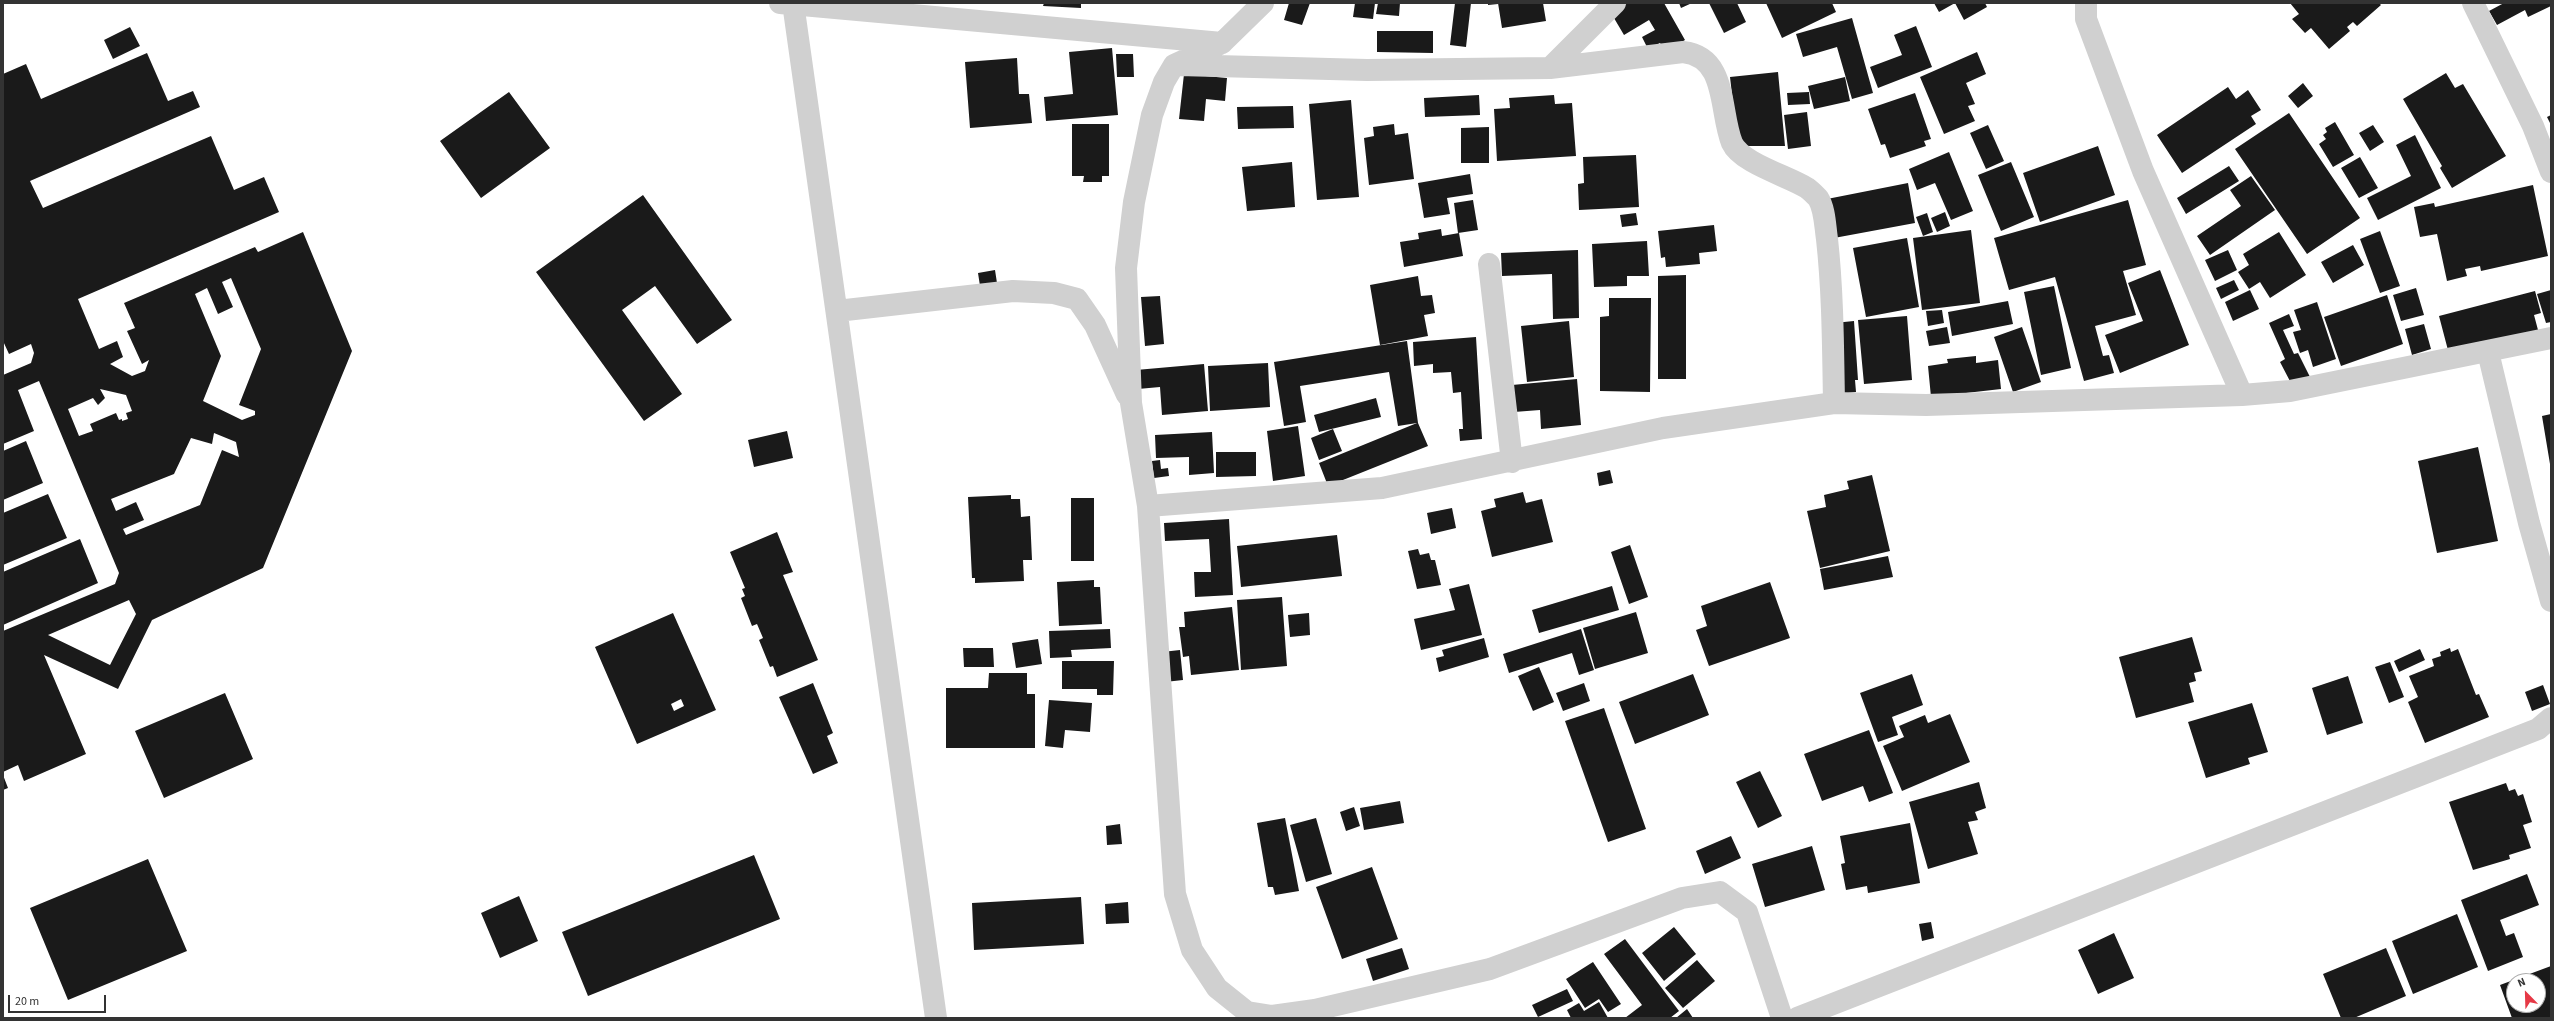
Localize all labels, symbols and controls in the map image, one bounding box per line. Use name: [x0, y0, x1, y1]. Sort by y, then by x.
north arrow: [2506, 973, 2546, 1013]
text: N: [2515, 974, 2528, 991]
scale bar: [10, 987, 108, 1013]
text: 20 m: [15, 993, 39, 1010]

